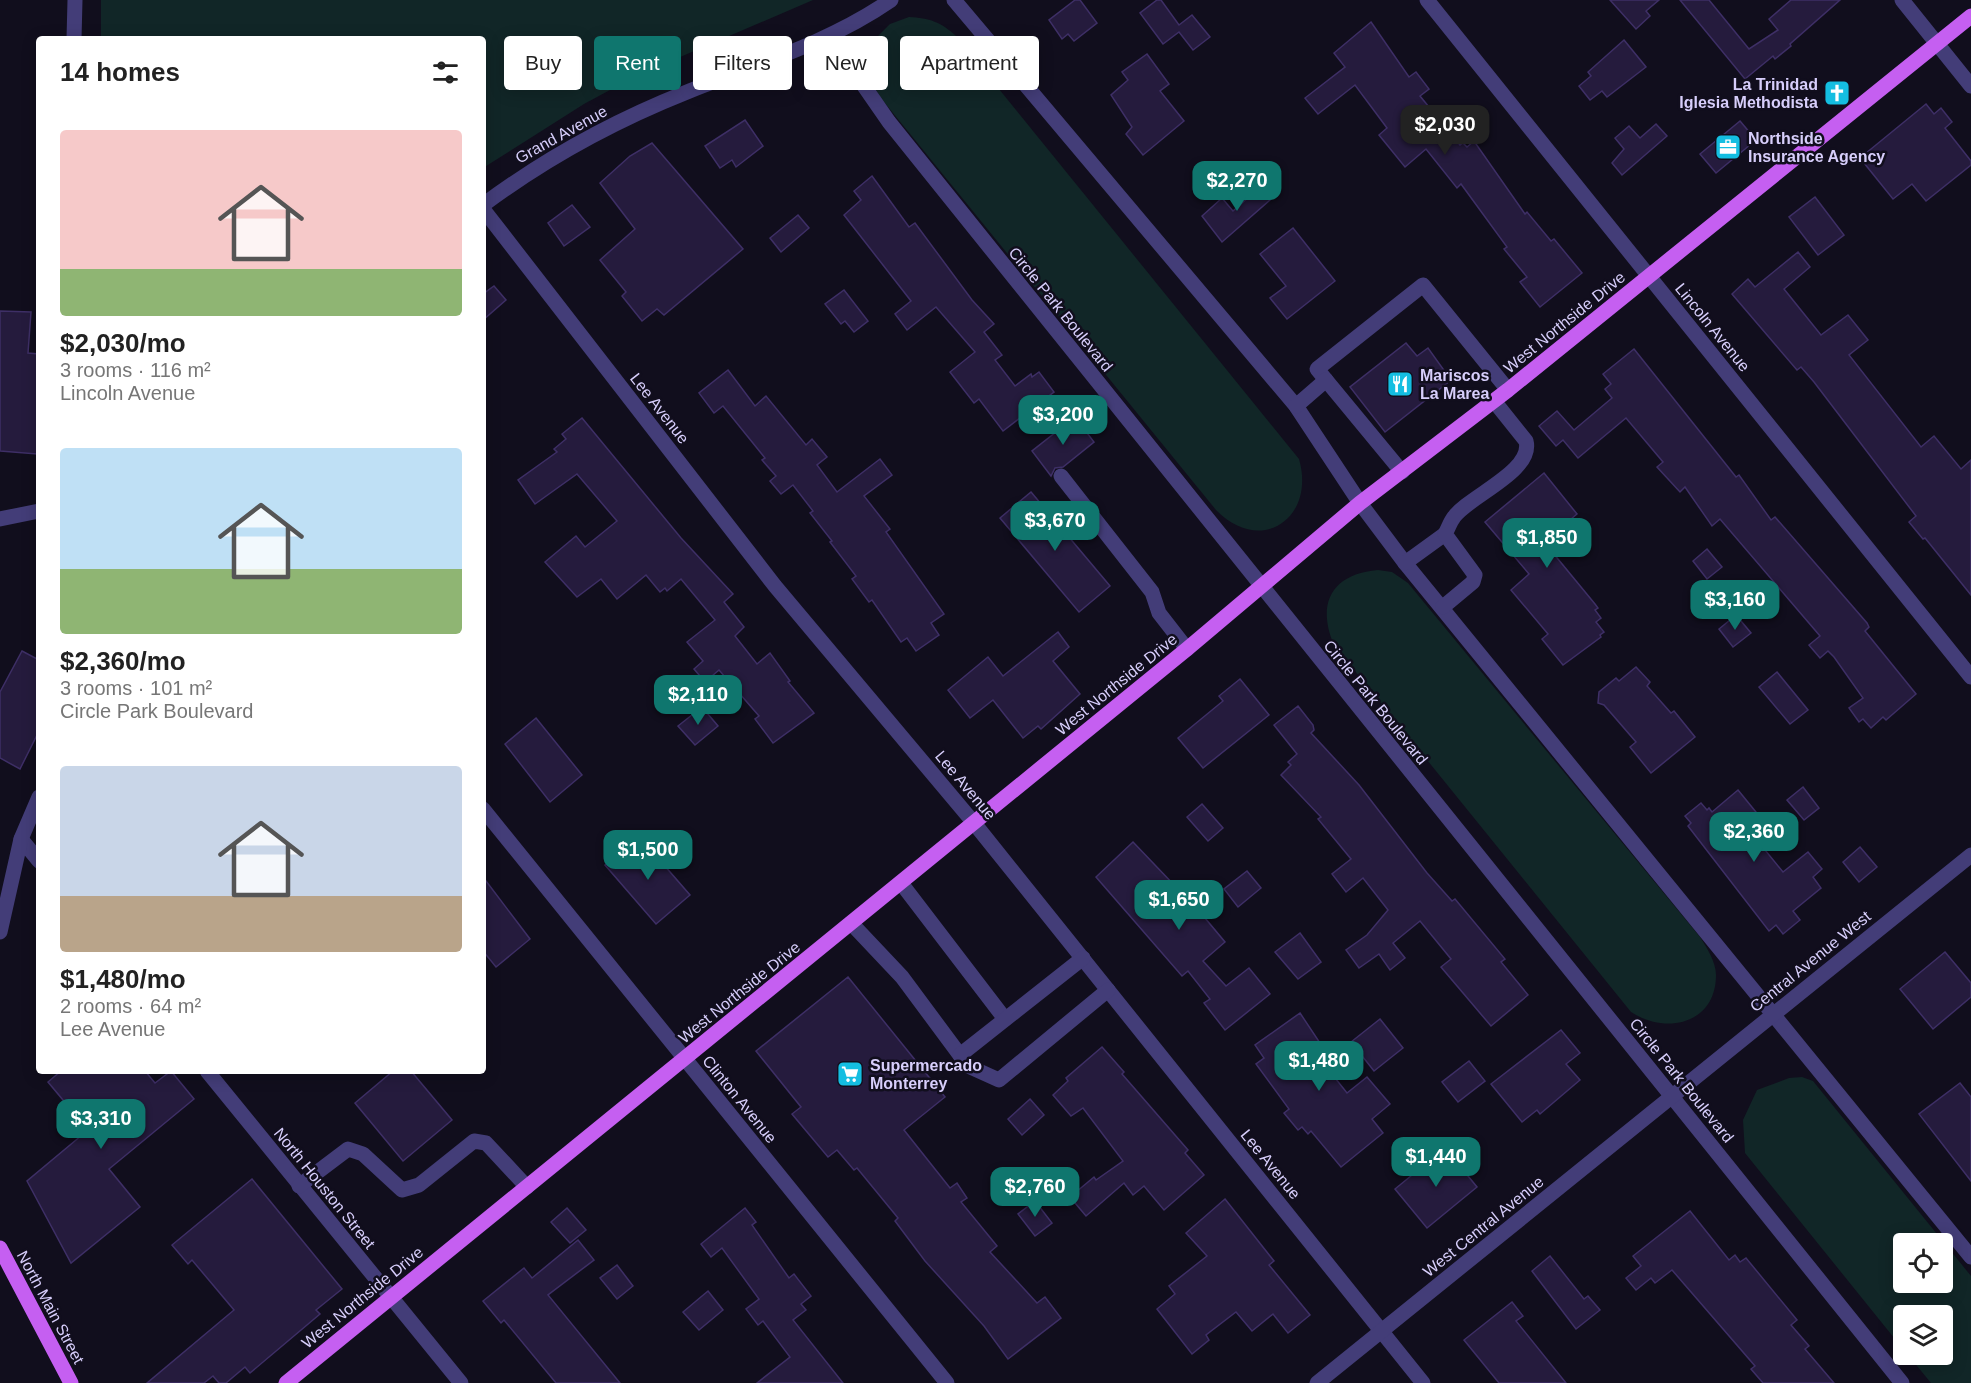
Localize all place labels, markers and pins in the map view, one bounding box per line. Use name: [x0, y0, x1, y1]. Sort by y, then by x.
place label: La Trinidad Iglesia Methodista: [1679, 76, 1818, 111]
church icon: La Trinidad Iglesia Methodista: [1822, 78, 1852, 108]
pin: $2,030: [1396, 105, 1494, 156]
place label: Northside Insurance Agency: [1748, 130, 1885, 165]
office icon: Northside Insurance Agency: [1713, 132, 1743, 162]
pin: $2,270: [1188, 161, 1286, 212]
place label: Mariscos La Marea: [1420, 367, 1489, 402]
restaurant icon: Mariscos La Marea: [1385, 369, 1415, 399]
pin: $3,200: [1014, 395, 1112, 446]
pin: $3,670: [1006, 501, 1104, 552]
pin: $1,850: [1498, 518, 1596, 569]
pin: $3,160: [1686, 580, 1784, 631]
pin: $2,110: [649, 675, 747, 726]
pin: $2,360: [1705, 812, 1803, 863]
pin: $1,500: [599, 830, 697, 881]
pin: $1,650: [1130, 880, 1228, 931]
pin: $1,480: [1270, 1041, 1368, 1092]
place label: Supermercado Monterrey: [870, 1057, 982, 1092]
supermarket icon: Supermercado Monterrey: [835, 1059, 865, 1089]
pin: $3,310: [52, 1099, 150, 1150]
pin: $1,440: [1387, 1137, 1485, 1188]
pin: $2,760: [986, 1167, 1084, 1218]

